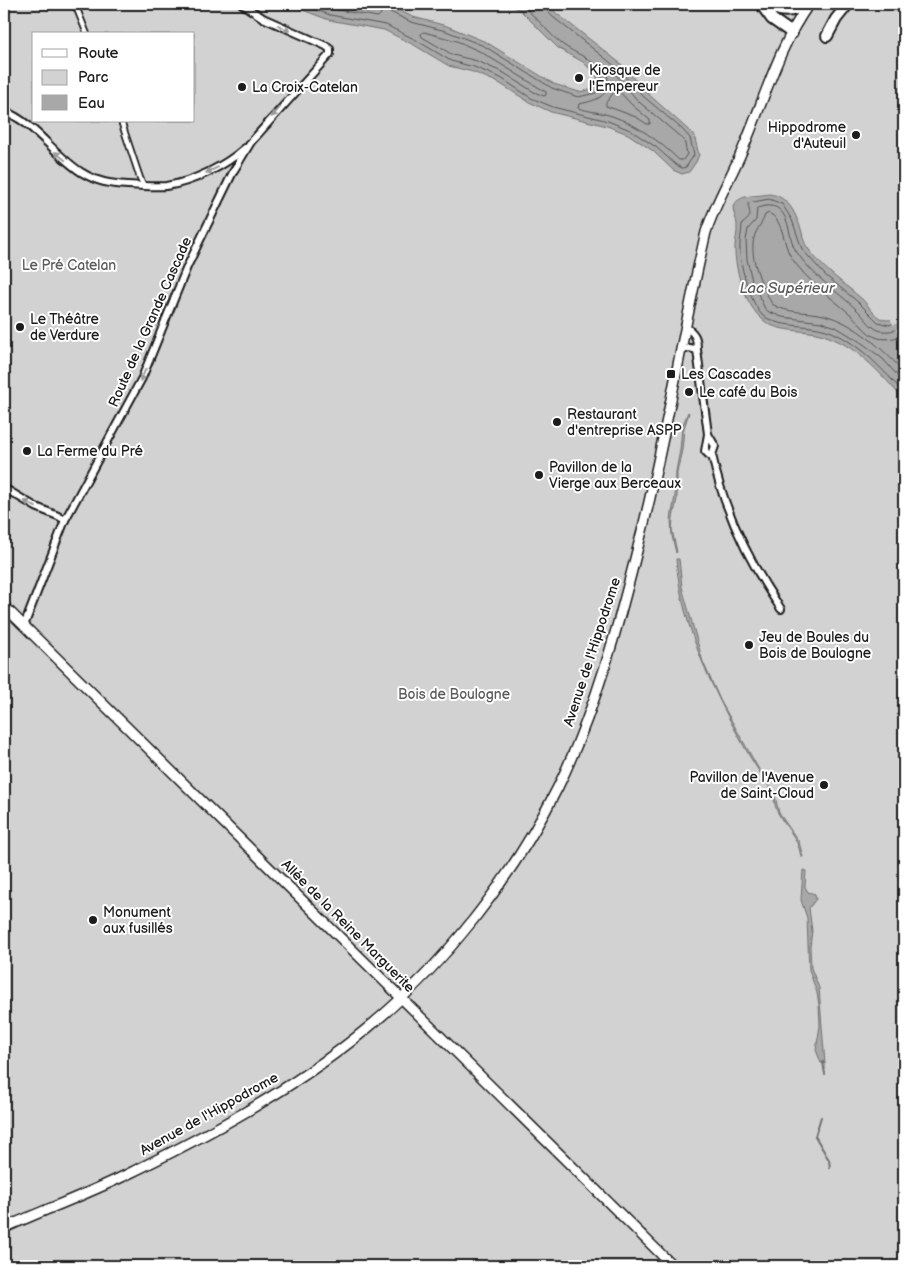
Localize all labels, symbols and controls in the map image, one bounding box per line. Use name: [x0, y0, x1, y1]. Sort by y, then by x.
one-way arrow: [277, 24, 291, 32]
legend: [32, 32, 195, 122]
text: Route: [78, 44, 119, 63]
place label: Kiosque de l'Empereur: [589, 62, 661, 95]
text: Parc: [78, 68, 108, 87]
marker: Kiosque de l'Empereur: [573, 72, 585, 84]
place label: La Croix-Catelan: [252, 79, 358, 96]
marker: La Croix-Catelan: [236, 81, 248, 93]
text: Eau: [78, 94, 105, 113]
one-way arrow: [270, 106, 282, 118]
place label: Hippodrome d'Auteuil: [768, 119, 846, 152]
marker: Hippodrome d'Auteuil: [850, 129, 862, 141]
one-way arrow: [54, 150, 67, 161]
one-way arrow: [205, 166, 219, 174]
street label: Route de la Grande Cascade: [105, 234, 195, 410]
park label: Le Pré Catelan: [22, 257, 116, 274]
water label: Lac Supérieur: [740, 279, 836, 298]
place label: Le Théâtre de Verdure: [30, 311, 99, 344]
marker: Le Théâtre de Verdure: [14, 321, 26, 333]
place label: Les Cascades: [681, 366, 771, 383]
one-way arrow: [139, 368, 147, 382]
marker: Les Cascades: [665, 368, 677, 380]
place label: Le café du Bois: [699, 384, 798, 401]
marker: Le café du Bois: [683, 386, 695, 398]
place label: Restaurant d'entreprise ASPP: [567, 406, 682, 439]
marker: Restaurant d'entreprise ASPP: [551, 416, 563, 428]
place label: La Ferme du Pré: [37, 443, 143, 460]
marker: La Ferme du Pré: [21, 445, 33, 457]
place label: Pavillon de la Vierge aux Berceaux: [549, 459, 681, 492]
marker: Pavillon de la Vierge aux Berceaux: [533, 469, 545, 481]
one-way arrow: [23, 499, 37, 508]
street label: Avenue de l'Hippodrome: [560, 575, 624, 729]
place label: Jeu de Boules du Bois de Boulogne: [759, 629, 871, 662]
marker: Jeu de Boules du Bois de Boulogne: [743, 639, 755, 651]
park label: Bois de Boulogne: [398, 686, 510, 703]
place label: Pavillon de l'Avenue de Saint-Cloud: [690, 769, 814, 802]
marker: Pavillon de l'Avenue de Saint-Cloud: [818, 779, 830, 791]
street label: Allée de la Reine Marguerite: [278, 856, 418, 996]
place label: Monument aux fusillés: [103, 904, 173, 937]
marker: Monument aux fusillés: [87, 914, 99, 926]
street label: Avenue de l'Hippodrome: [137, 1069, 281, 1159]

